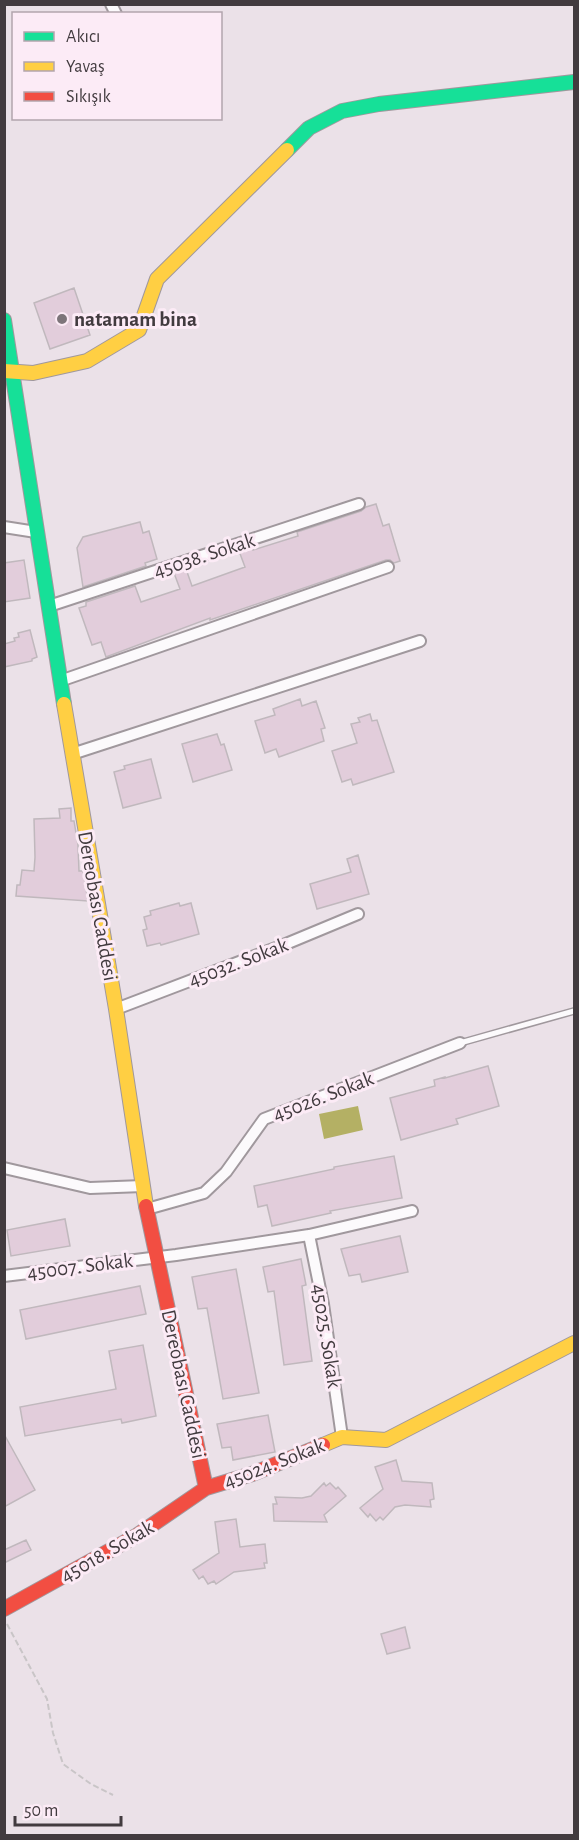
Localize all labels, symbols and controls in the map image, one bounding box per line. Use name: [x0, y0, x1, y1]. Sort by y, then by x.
legend: [12, 12, 222, 120]
text: Akıcı: [66, 28, 100, 46]
text: Yavaş: [66, 58, 105, 76]
text: Sıkışık: [66, 88, 111, 106]
place label: natamam bina: [74, 309, 197, 330]
marker: natamam bina: [55, 312, 69, 326]
street label: 45038. Sokak: [151, 529, 258, 582]
street label: Dereobası Caddesi: [74, 830, 121, 983]
street label: 45032. Sokak: [186, 934, 291, 991]
street label: 45026. Sokak: [270, 1068, 377, 1125]
street label: 45007. Sokak: [26, 1250, 135, 1283]
street label: 45025. Sokak: [308, 1283, 345, 1390]
street label: Dereobası Caddesi: [157, 1308, 210, 1460]
street label: 45024. Sokak: [221, 1434, 328, 1492]
street label: 45018. Sokak: [57, 1516, 158, 1586]
scale bar: [15, 1789, 122, 1827]
text: 50 m: [24, 1802, 58, 1820]

